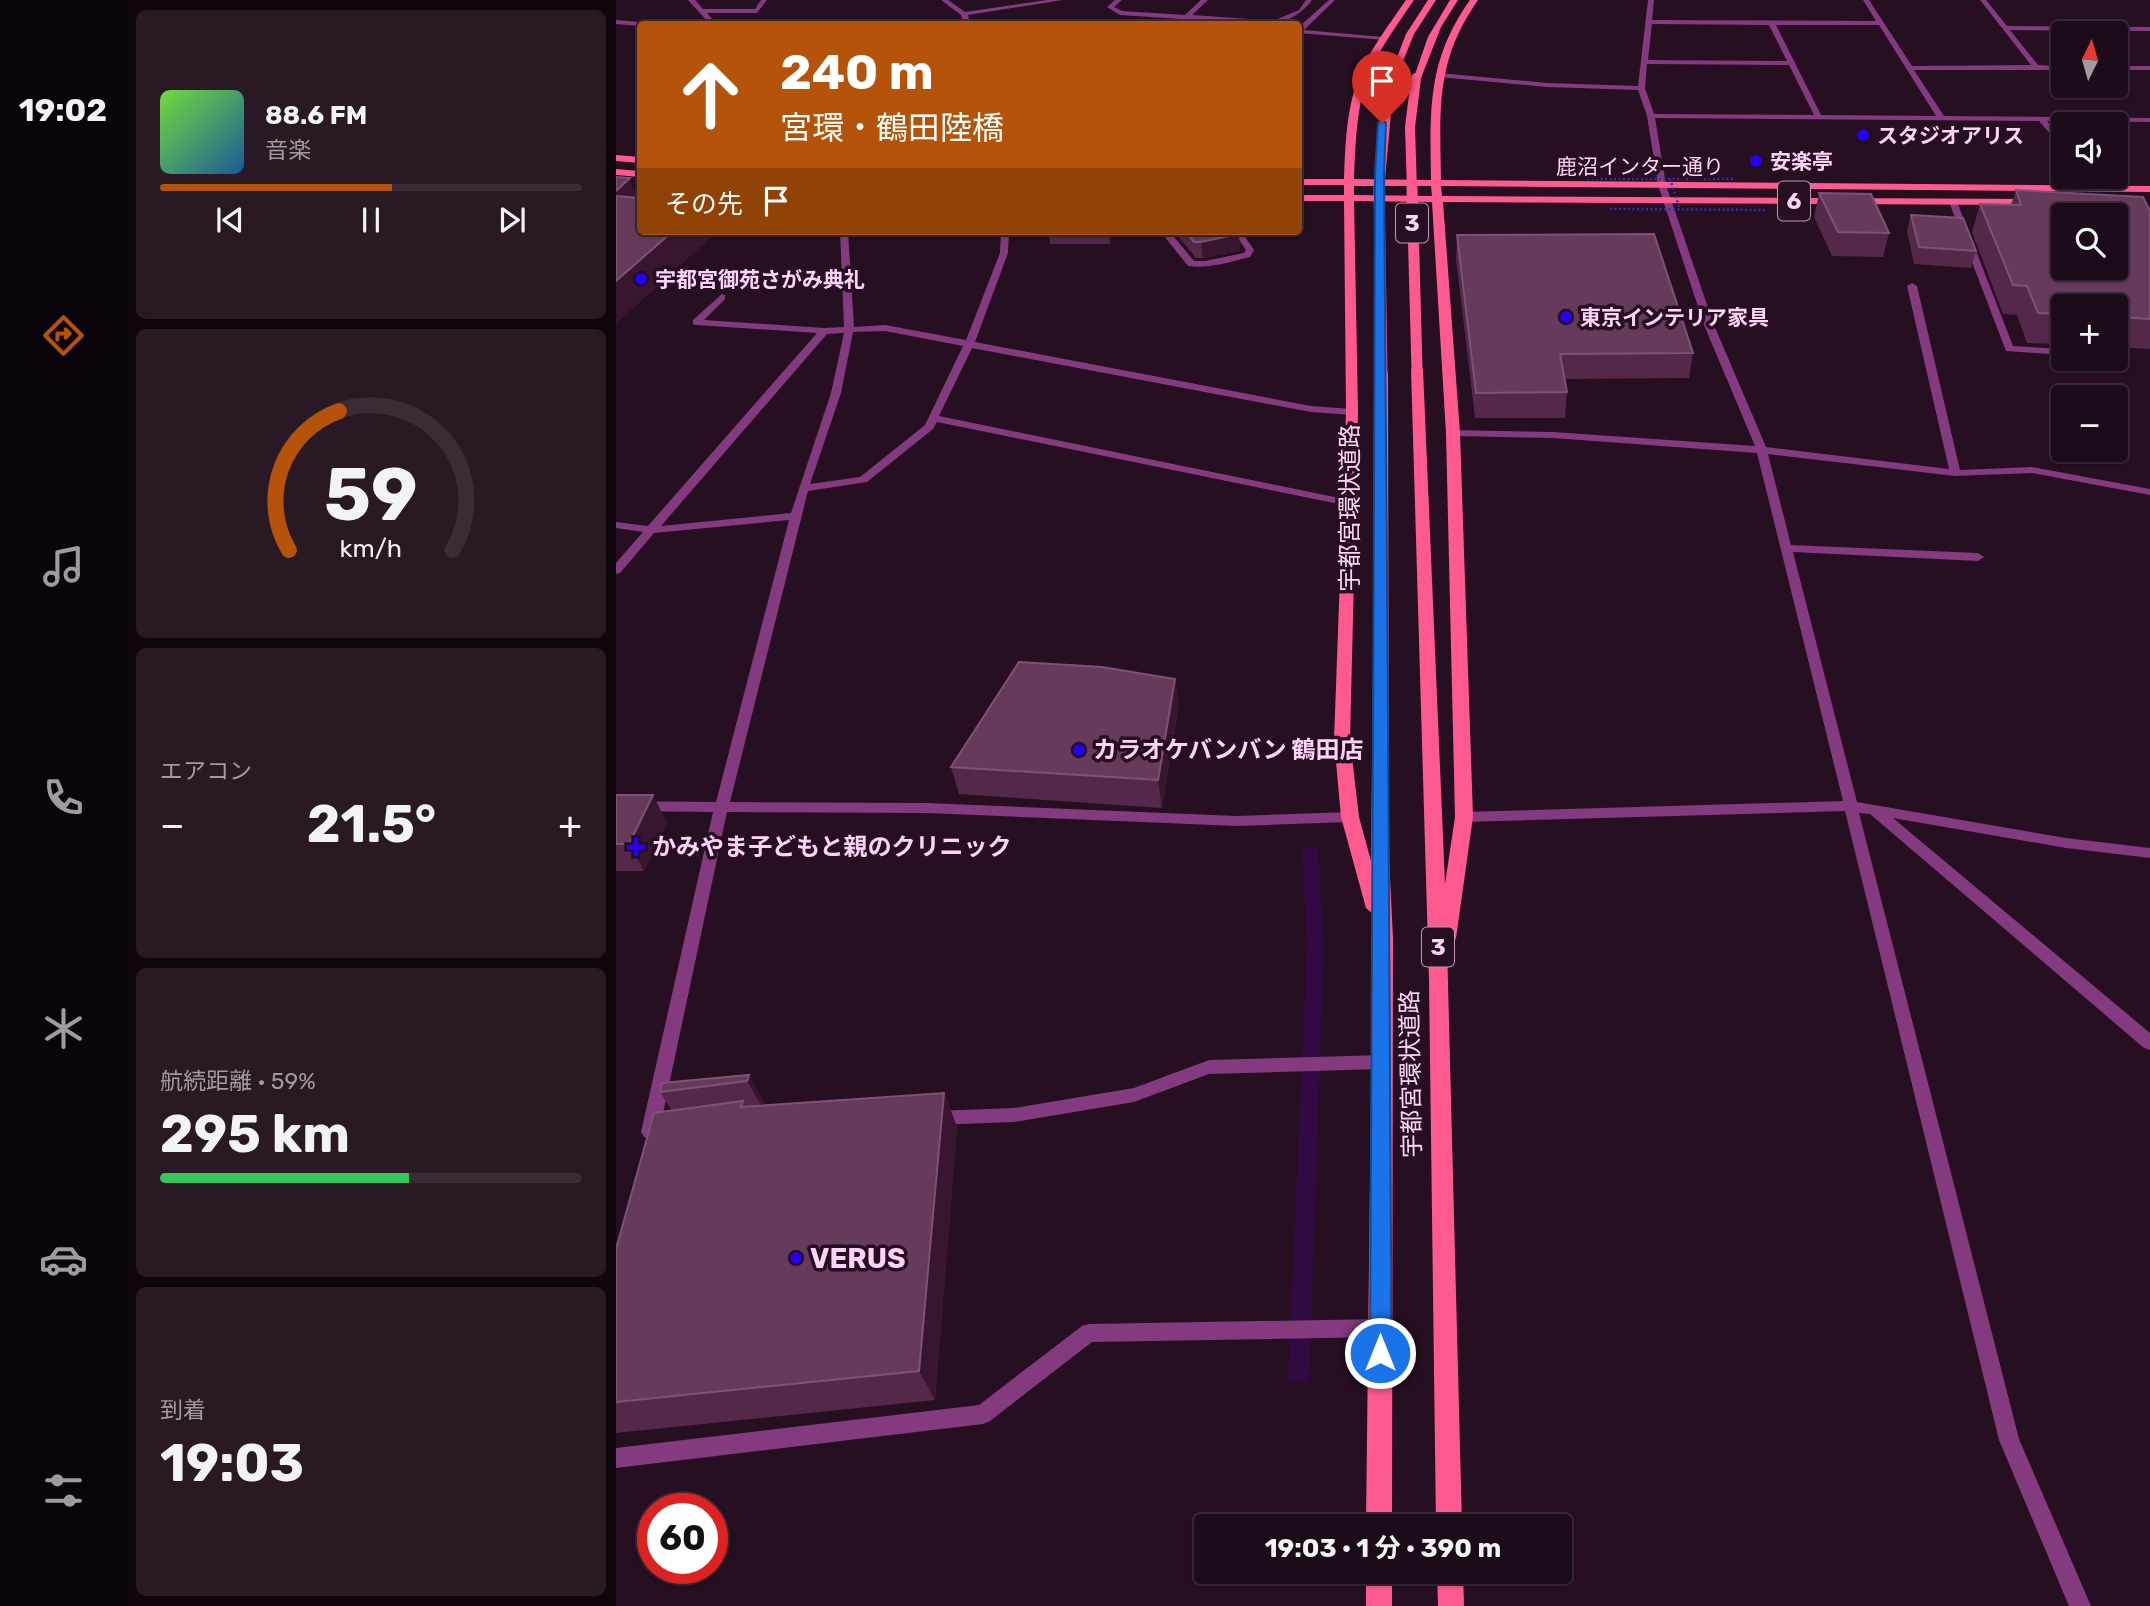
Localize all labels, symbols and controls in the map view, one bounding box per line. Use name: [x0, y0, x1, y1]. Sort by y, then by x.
north arrow: [2051, 21, 2128, 98]
map controls: [2051, 21, 2128, 462]
text: 240 m: [780, 43, 934, 101]
icon: ahead: [665, 49, 756, 140]
pin: [1352, 51, 1412, 123]
icon: arrive: [1363, 62, 1401, 100]
text: 19:02: [19, 91, 107, 129]
text: 88.6 FM: [265, 100, 367, 131]
text: 宮環・鶴田陸橋: [780, 109, 1004, 147]
button: sound: [2051, 112, 2128, 189]
place label: スタジオアリス: [1877, 123, 2024, 148]
marker: スタジオアリス: [1855, 127, 1871, 143]
text: 音楽: [265, 136, 311, 164]
place label: 安楽亭: [1770, 149, 1833, 174]
marker: 安楽亭: [1748, 153, 1764, 169]
street label: 鹿沼インター通り: [1556, 154, 1724, 179]
icon: arrive: [757, 182, 795, 220]
road number: 6: [1778, 182, 1810, 220]
text: その先: [665, 189, 743, 220]
icon: previous: [211, 201, 249, 239]
icon: pause: [352, 201, 390, 239]
icon: next: [493, 201, 531, 239]
button: search: [2051, 203, 2128, 280]
road number: 3: [1396, 204, 1428, 243]
place label: 宇都宮御苑さがみ典礼: [655, 267, 865, 292]
marker: 宇都宮御苑さがみ典礼: [633, 271, 649, 287]
button: +: [2051, 294, 2128, 371]
place label: 東京インテリア家具: [1580, 305, 1769, 330]
marker: 東京インテリア家具: [1558, 309, 1574, 325]
icon: directions: [39, 311, 88, 360]
button: −: [2051, 385, 2128, 462]
street label: 宇都宮環状道路: [1336, 424, 1364, 592]
text: 59: [324, 452, 418, 538]
text: km/h: [340, 534, 402, 563]
icon: music: [39, 542, 88, 591]
place label: カラオケバンバン 鶴田店: [1093, 736, 1364, 764]
marker: カラオケバンバン 鶴田店: [1071, 742, 1087, 758]
text: エアコン: [160, 757, 252, 785]
icon: phone: [39, 773, 88, 822]
text: 21.5°: [307, 793, 436, 855]
text: −: [160, 802, 185, 848]
text: +: [558, 802, 582, 848]
place label: かみやま子どもと親のクリニック: [652, 833, 1012, 861]
marker: かみやま子どもと親のクリニック: [626, 837, 646, 857]
road number: 3: [1422, 928, 1454, 966]
street label: 宇都宮環状道路: [1396, 990, 1426, 1158]
icon: climate: [39, 1004, 88, 1053]
text: 航続距離 · 59%: [160, 1067, 316, 1095]
text: 295 km: [160, 1103, 350, 1165]
icon: car: [39, 1235, 88, 1284]
place label: VERUS: [810, 1242, 906, 1275]
marker: VERUS: [788, 1250, 804, 1266]
position arrow: [1343, 1316, 1417, 1390]
text: 到着: [160, 1396, 206, 1424]
text: 19:03: [160, 1432, 304, 1494]
icon: filters: [39, 1466, 88, 1515]
speed limit sign: 60: [637, 1493, 728, 1584]
text: 19:03 · 1 分 · 390 m: [1265, 1533, 1501, 1564]

